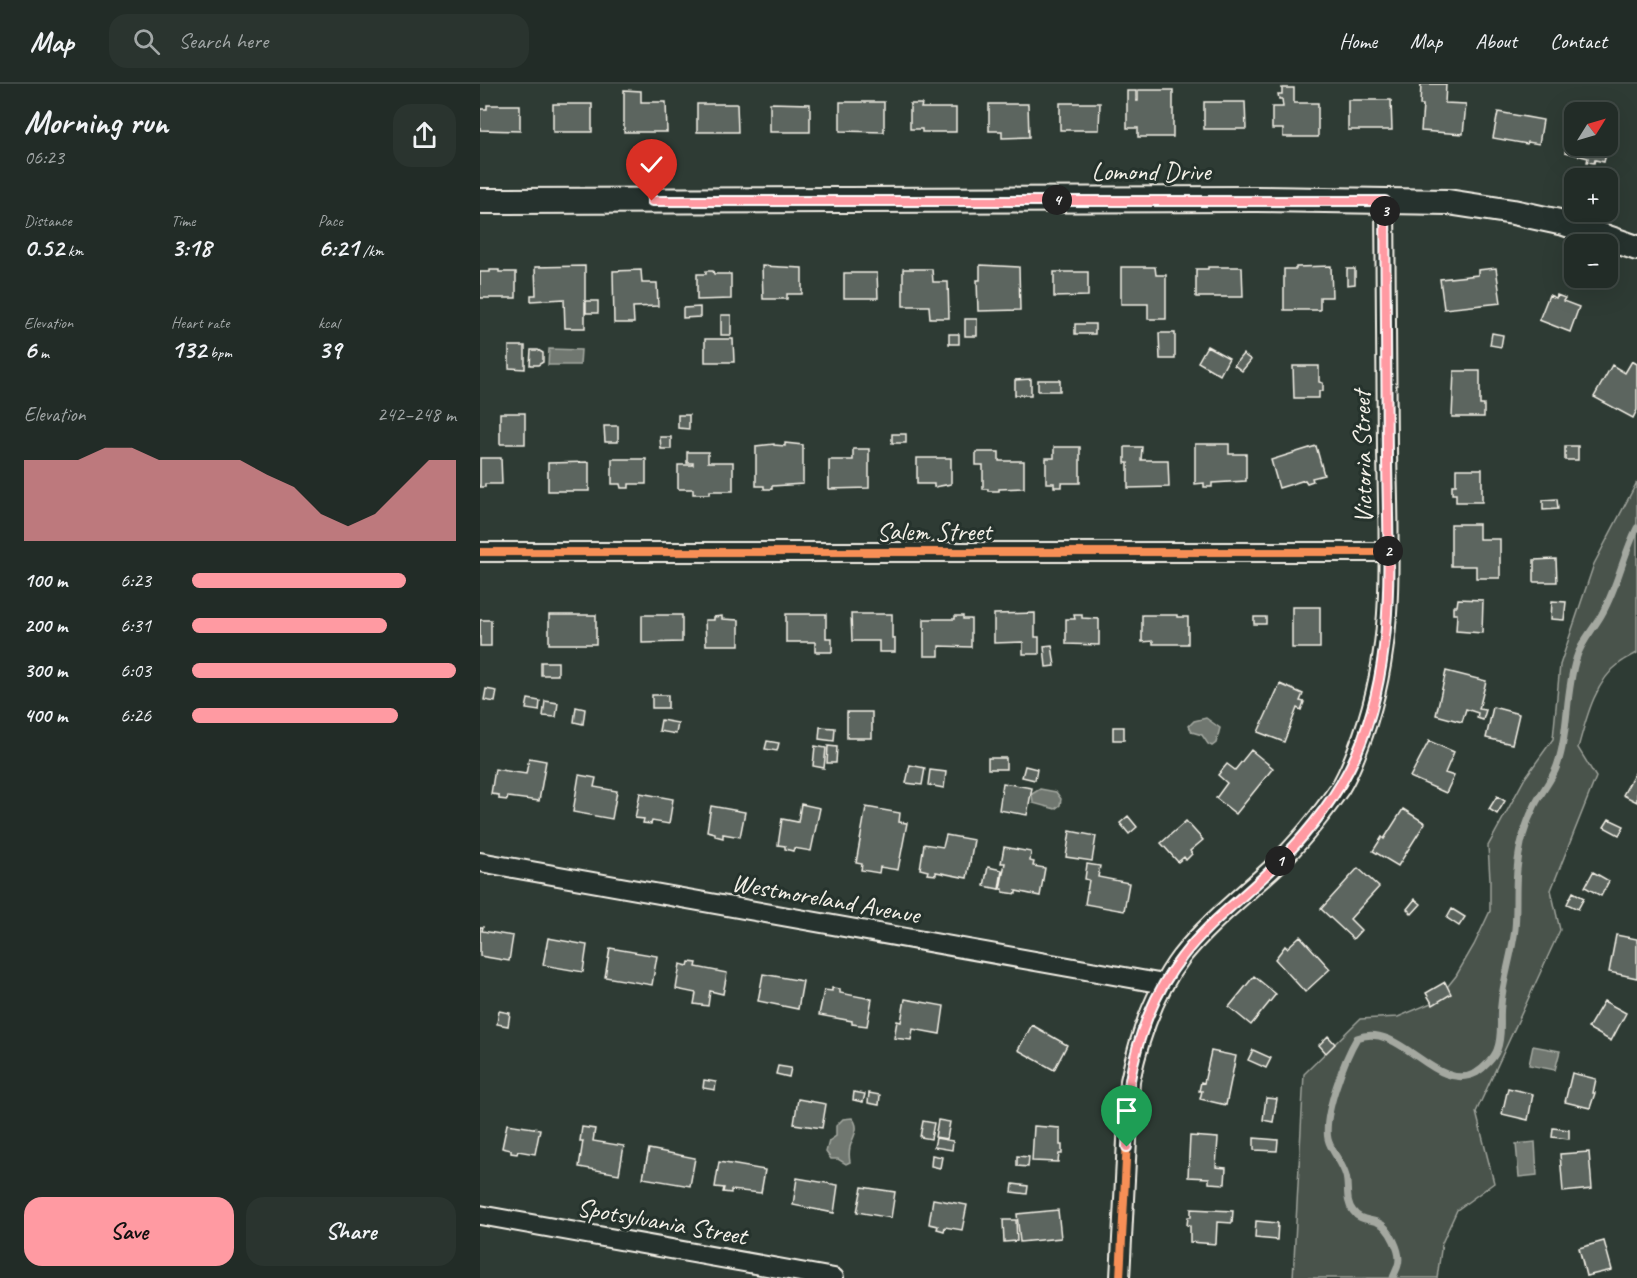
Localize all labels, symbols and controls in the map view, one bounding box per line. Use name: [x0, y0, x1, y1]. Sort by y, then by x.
search box: [109, 14, 529, 68]
text: Map: [30, 24, 73, 59]
icon: search: [130, 25, 163, 58]
text: Search here: [178, 27, 268, 55]
text: Home: [1339, 28, 1377, 54]
text: Map: [1410, 28, 1442, 54]
text: About: [1475, 28, 1517, 54]
text: Contact: [1550, 28, 1607, 54]
text: Morning run: [24, 101, 168, 143]
north arrow: [1564, 102, 1618, 156]
map controls: [1564, 102, 1618, 288]
button: share: [393, 104, 456, 167]
pin: [626, 139, 677, 201]
text: 06:23: [24, 145, 64, 170]
icon: check: [635, 148, 668, 181]
street label: Lomond Drive: [1092, 155, 1213, 188]
button: +: [1564, 168, 1618, 222]
pin: 4: [1042, 185, 1072, 215]
text: 4: [1053, 190, 1061, 210]
pin: 3: [1370, 196, 1400, 226]
text: 3: [1381, 201, 1389, 221]
text: Distance: [24, 211, 72, 231]
text: Time: [171, 211, 195, 231]
text: Pace: [318, 211, 343, 231]
text: 0.52: [24, 231, 64, 264]
text: 3:18: [171, 231, 211, 264]
text: 6:21: [318, 231, 359, 264]
button: −: [1564, 234, 1618, 288]
text: km: [64, 241, 83, 261]
text: /km: [359, 241, 384, 261]
text: Elevation: [24, 313, 73, 333]
text: Heart rate: [171, 313, 229, 333]
text: kcal: [318, 313, 339, 333]
text: 6: [24, 333, 36, 366]
text: 132: [171, 333, 206, 366]
text: 39: [318, 333, 341, 366]
text: m: [36, 343, 49, 363]
text: bpm: [206, 343, 232, 363]
street label: Victoria Street: [1345, 387, 1380, 524]
text: Elevation: [24, 402, 86, 427]
text: 242–248 m: [377, 402, 456, 427]
street label: Salem Street: [877, 515, 994, 548]
pin: 2: [1373, 536, 1403, 566]
text: 2: [1384, 541, 1392, 561]
text: 100 m: [24, 568, 67, 593]
text: 6:23: [120, 568, 151, 593]
text: 200 m: [24, 613, 67, 638]
text: 6:31: [120, 613, 151, 638]
text: 300 m: [24, 658, 67, 683]
text: 6:03: [120, 658, 151, 683]
text: 400 m: [24, 703, 67, 728]
text: 6:26: [120, 703, 151, 728]
pin: 1: [1265, 846, 1295, 876]
text: 1: [1276, 851, 1284, 871]
street label: Westmoreland Avenue: [729, 866, 925, 932]
pin: [1101, 1085, 1152, 1147]
icon: arrive: [1110, 1094, 1143, 1127]
street label: Spotsylvania Street: [574, 1190, 752, 1253]
button: Save: [24, 1197, 234, 1266]
button: Share: [246, 1197, 456, 1266]

